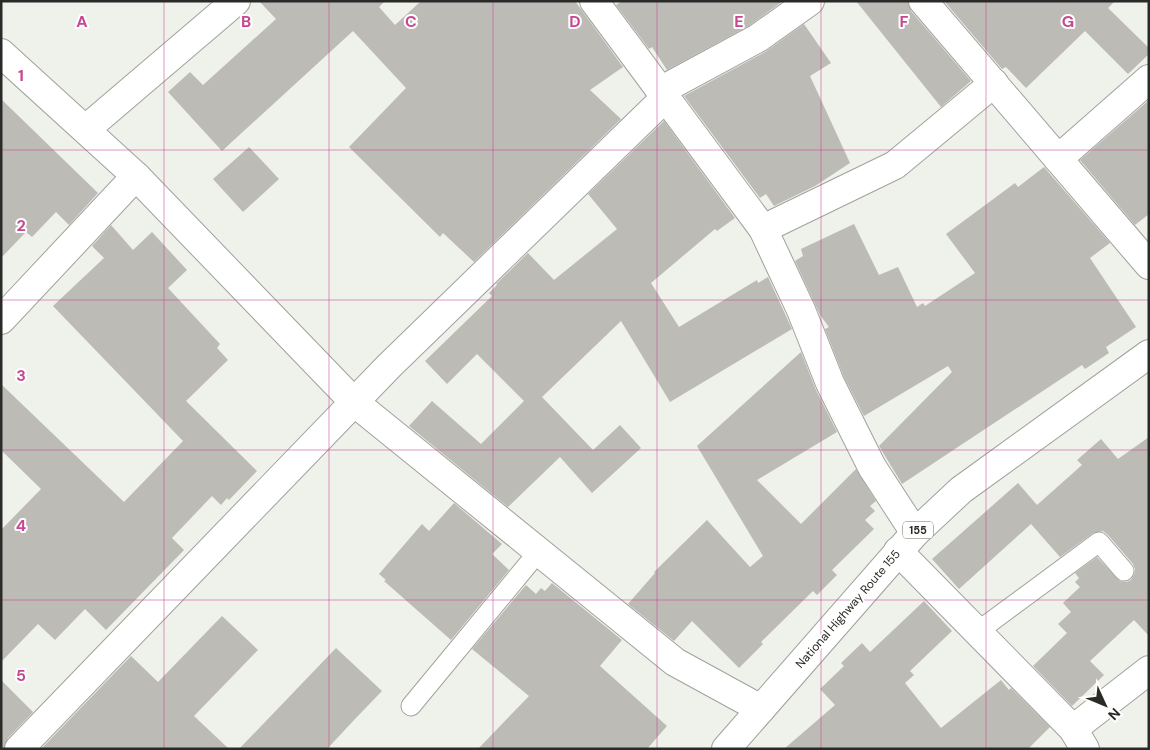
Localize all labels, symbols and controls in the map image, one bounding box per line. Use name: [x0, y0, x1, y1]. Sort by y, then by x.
text: A: [76, 11, 88, 32]
text: B: [241, 11, 251, 32]
text: C: [405, 11, 417, 32]
text: D: [569, 11, 581, 32]
text: E: [734, 11, 744, 32]
text: F: [900, 11, 909, 32]
text: G: [1062, 11, 1074, 32]
text: 1: [18, 65, 24, 86]
text: 2: [16, 215, 26, 236]
text: 3: [16, 365, 26, 386]
text: 4: [16, 515, 26, 536]
road number: 155: [903, 522, 933, 538]
street label: National Highway Route 155: [792, 546, 904, 672]
text: 5: [16, 665, 26, 686]
north arrow: [1080, 680, 1130, 730]
text: N: [1104, 704, 1124, 724]

